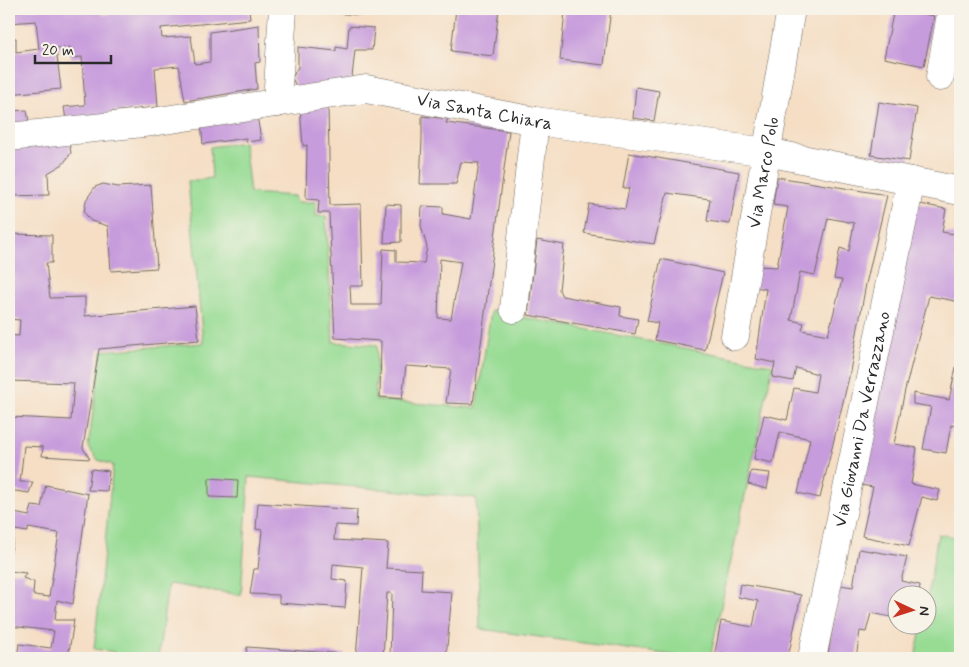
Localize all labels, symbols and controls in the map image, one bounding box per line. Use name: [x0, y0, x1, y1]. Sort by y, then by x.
scale bar: [35, 32, 111, 64]
text: 20 m: [42, 41, 74, 61]
street label: Via Santa Chiara: [415, 88, 554, 136]
street label: Via Marco Polo: [743, 115, 785, 230]
street label: Via Giovanni Da Verrazzano: [828, 309, 897, 529]
north arrow: [886, 584, 936, 634]
text: N: [915, 606, 933, 616]

